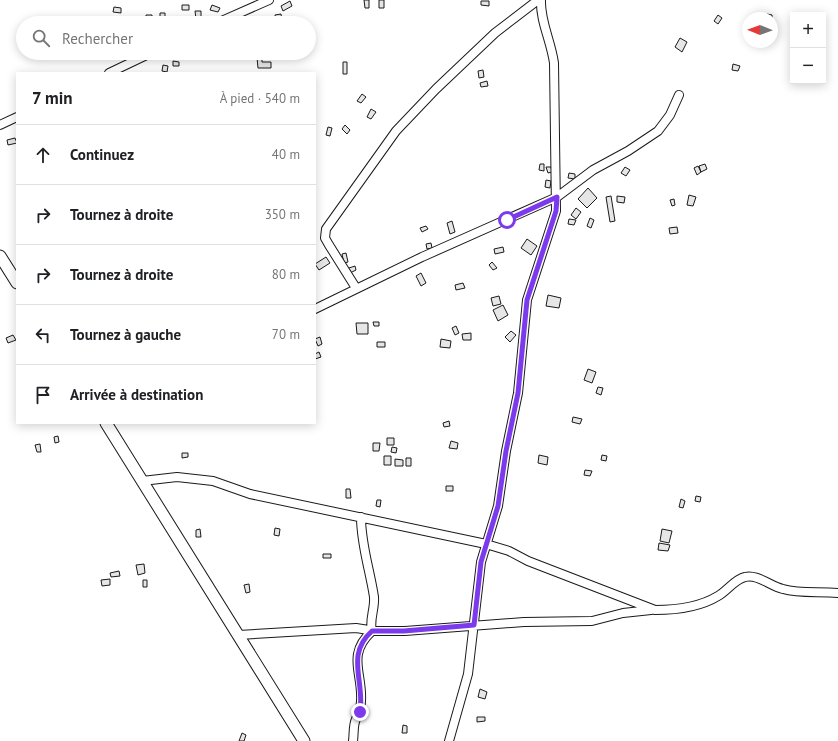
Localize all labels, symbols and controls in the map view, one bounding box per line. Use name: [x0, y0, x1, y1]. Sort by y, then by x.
north arrow: [742, 12, 778, 48]
map controls: [790, 12, 826, 84]
button: +: [790, 12, 826, 48]
search box: [16, 16, 316, 60]
icon: search: [30, 27, 52, 49]
text: Rechercher: [62, 29, 133, 48]
button: −: [790, 48, 826, 84]
text: 7 min: [32, 87, 73, 109]
text: À pied · 540 m: [220, 90, 300, 107]
icon: ahead: [32, 144, 54, 166]
text: Continuez: [70, 145, 134, 164]
text: 40 m: [272, 146, 300, 163]
icon: right: [32, 204, 54, 226]
text: Tournez à droite: [70, 205, 173, 224]
text: 350 m: [265, 206, 300, 223]
route start: [498, 211, 516, 229]
icon: right: [32, 264, 54, 286]
text: Tournez à droite: [70, 265, 173, 284]
text: 80 m: [272, 266, 300, 283]
icon: left: [32, 324, 54, 346]
text: Tournez à gauche: [70, 325, 181, 344]
text: 70 m: [272, 326, 300, 343]
icon: arrive: [32, 384, 54, 406]
text: Arrivée à destination: [70, 385, 203, 404]
route end: [351, 703, 369, 721]

